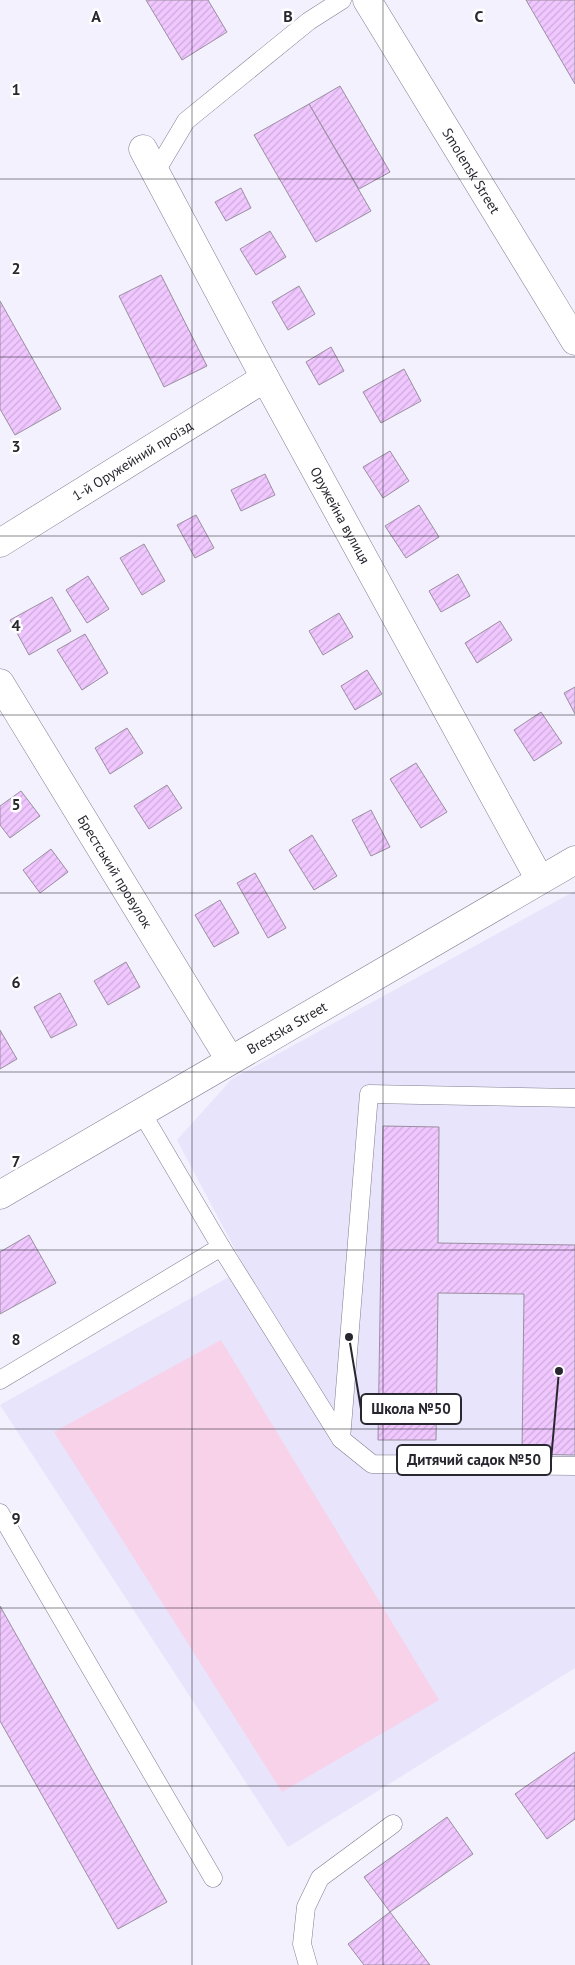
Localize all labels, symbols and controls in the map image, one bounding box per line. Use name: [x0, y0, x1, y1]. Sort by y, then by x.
text: A: [91, 6, 101, 26]
text: B: [283, 6, 293, 26]
text: C: [475, 6, 484, 26]
text: 1: [11, 79, 21, 99]
street label: Smolensk Street: [438, 125, 504, 217]
text: 2: [11, 258, 21, 278]
street label: 1-й Оружейний проїзд: [69, 416, 196, 505]
text: 3: [11, 436, 21, 456]
street label: Оружейна вулиця: [306, 464, 374, 567]
text: 4: [11, 615, 21, 635]
text: 5: [11, 794, 21, 814]
street label: Брестський провулок: [74, 812, 157, 932]
text: 6: [11, 972, 21, 992]
street label: Brestska Street: [244, 997, 330, 1058]
text: 7: [11, 1151, 21, 1171]
text: 8: [11, 1329, 21, 1349]
callout: Школа №50: [361, 1394, 461, 1424]
text: Школа №50: [371, 1399, 451, 1418]
callout: Дитячий садок №50: [397, 1445, 551, 1475]
text: Дитячий садок №50: [407, 1450, 541, 1469]
text: 9: [11, 1508, 21, 1528]

